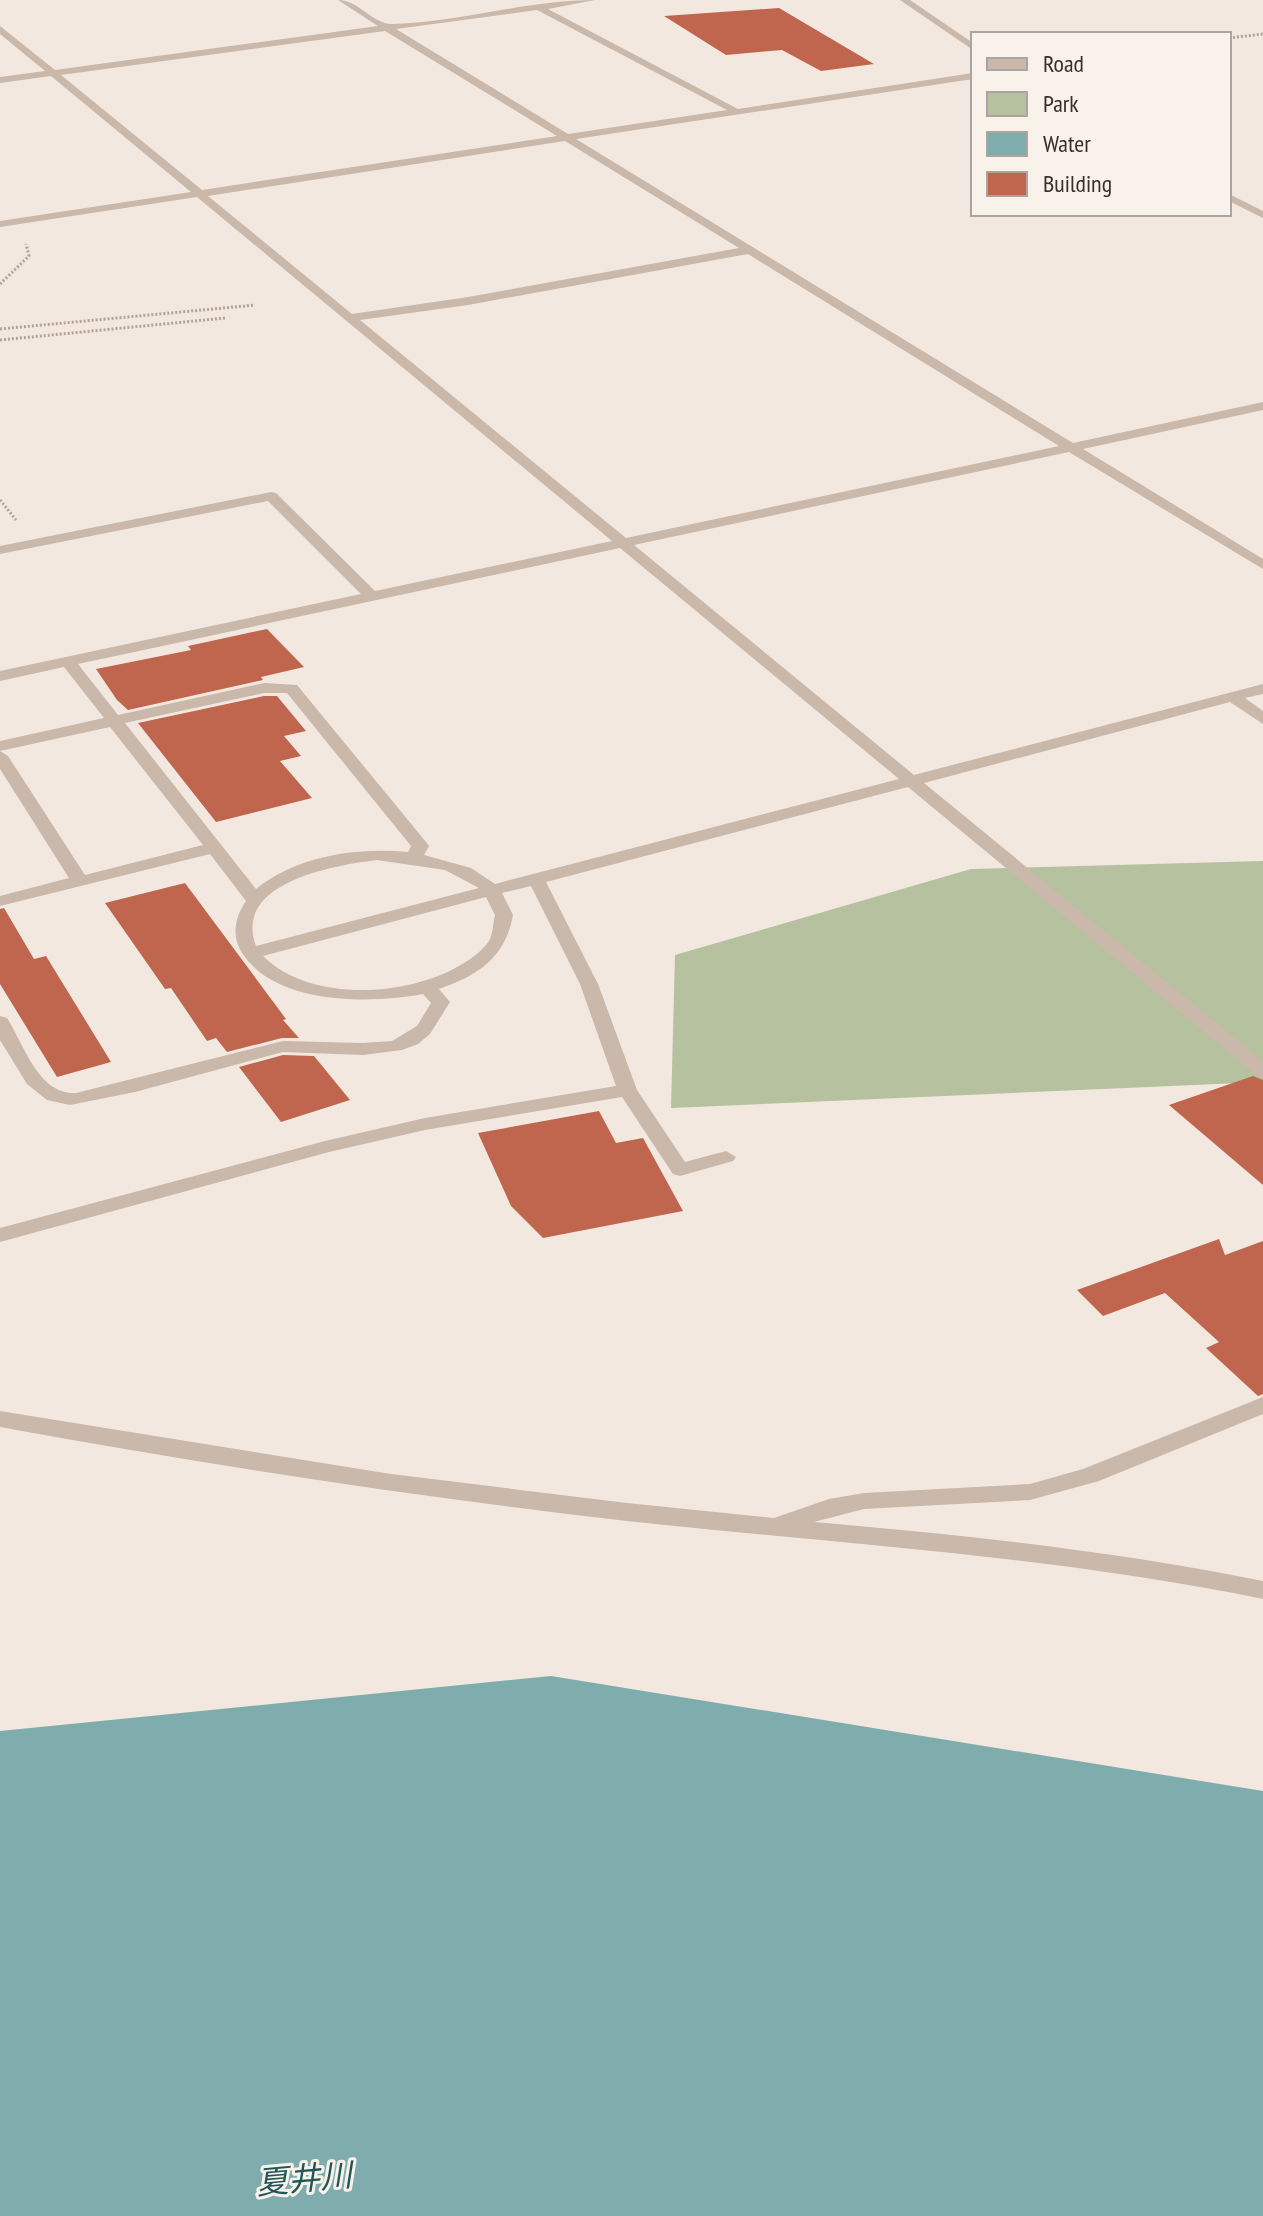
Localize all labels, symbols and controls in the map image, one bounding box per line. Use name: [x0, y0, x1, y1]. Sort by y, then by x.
legend: [971, 32, 1231, 216]
text: Road: [1043, 48, 1084, 79]
text: Park: [1043, 88, 1079, 119]
text: Water: [1043, 128, 1091, 159]
text: Building: [1043, 168, 1112, 199]
water label: 夏井川: [254, 2153, 357, 2203]

